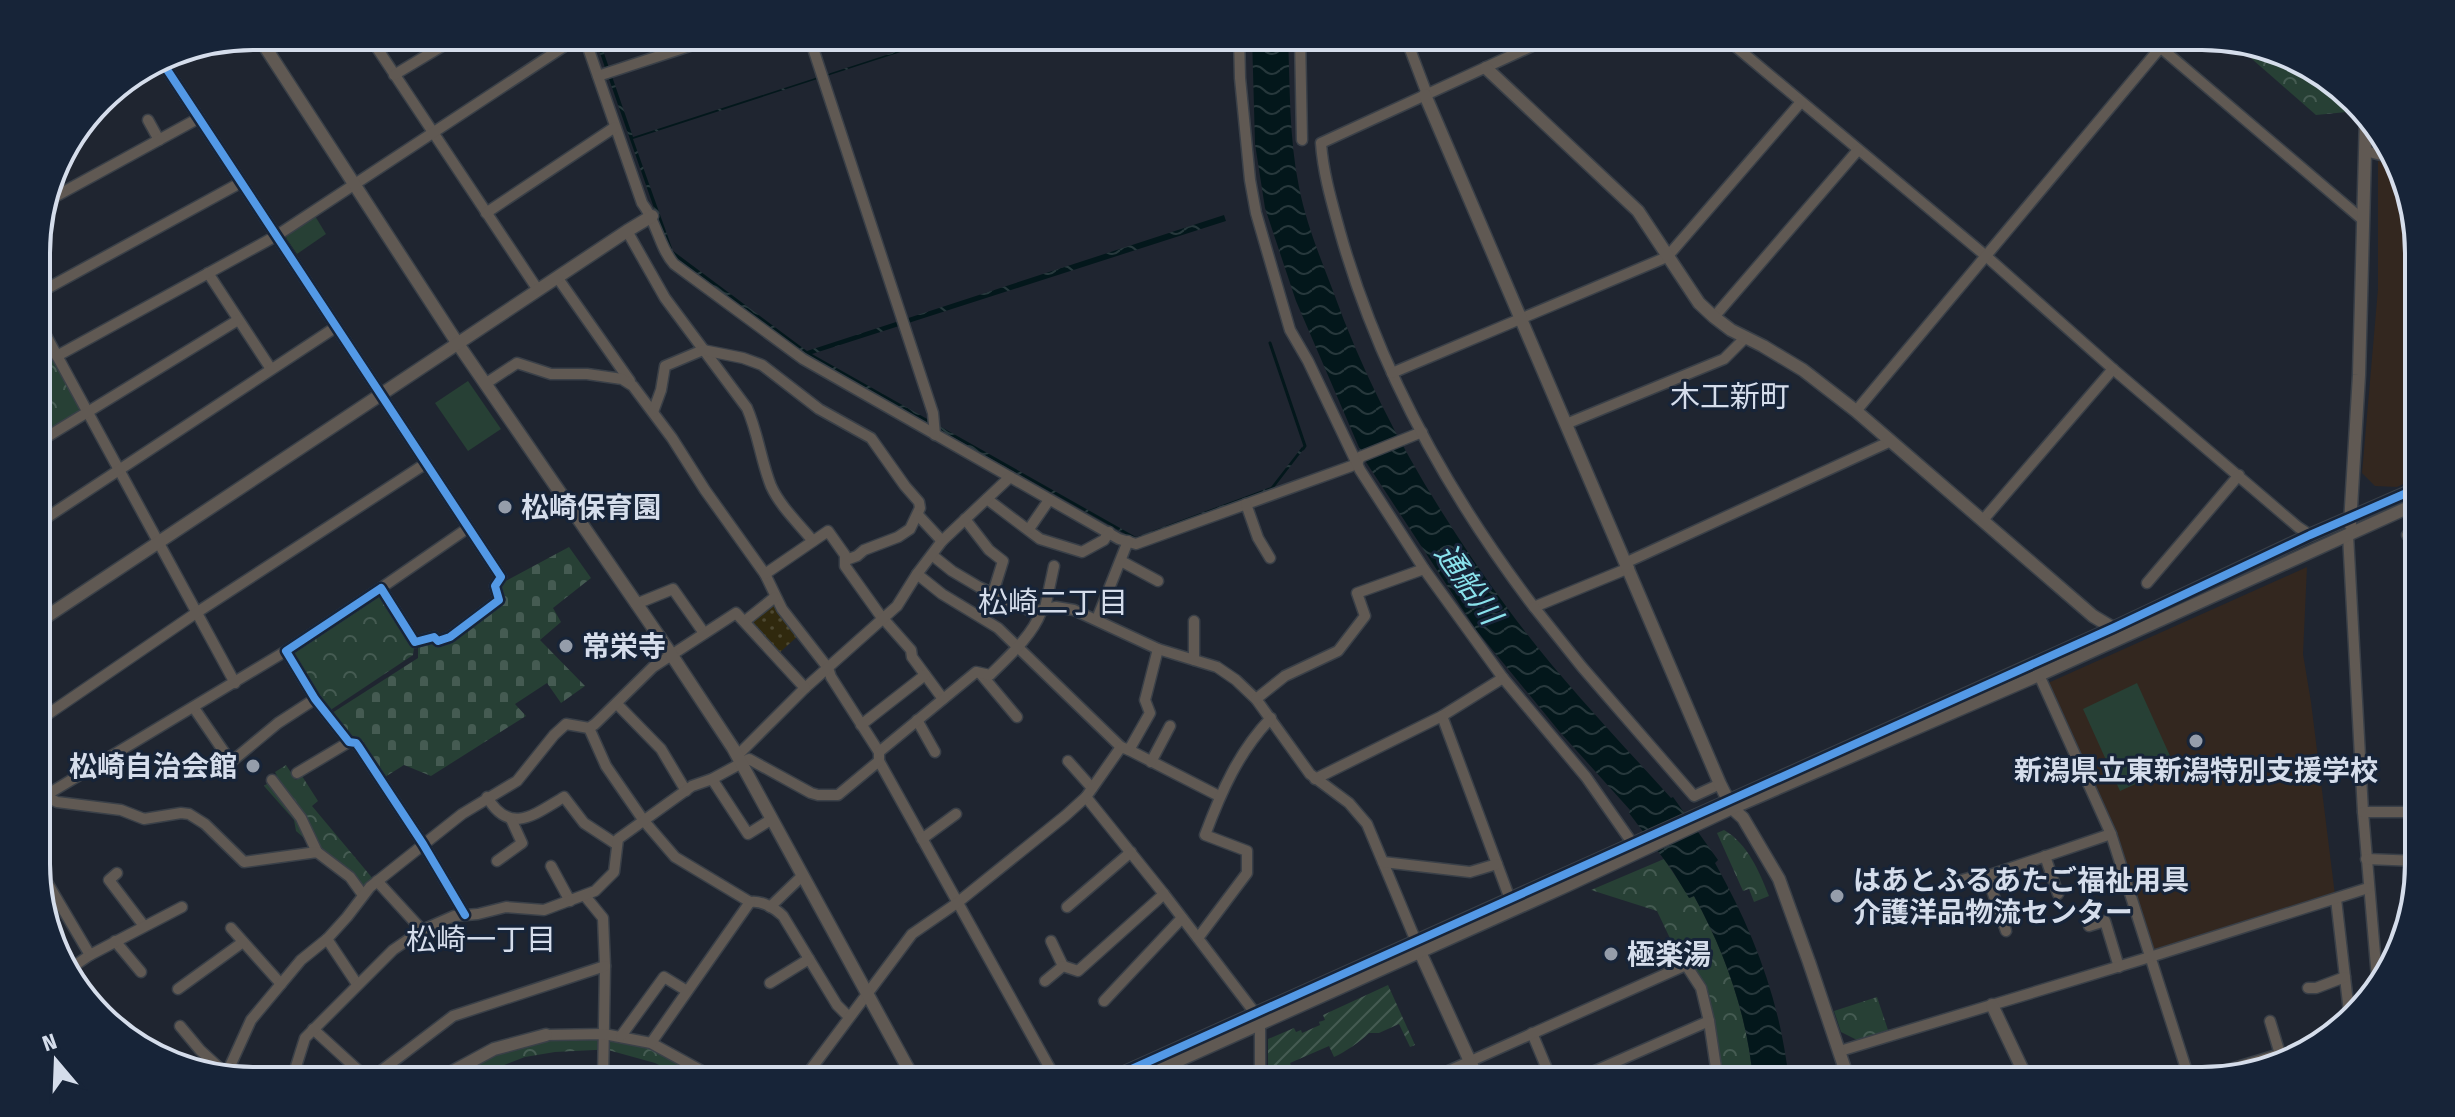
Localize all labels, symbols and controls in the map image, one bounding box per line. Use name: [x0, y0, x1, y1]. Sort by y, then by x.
district label: 木工新町: [1670, 379, 1790, 415]
place label: 松崎保育園: [521, 491, 661, 524]
marker: 松崎保育園: [496, 498, 514, 516]
water label: 通船川: [1427, 537, 1510, 634]
district label: 松崎二丁目: [978, 585, 1128, 621]
place label: 常栄寺: [582, 630, 666, 663]
marker: 常栄寺: [557, 637, 575, 655]
marker: 新潟県立東新潟特別支援学校: [2187, 732, 2205, 750]
place label: 松崎自治会館: [69, 750, 237, 783]
place label: 新潟県立東新潟特別支援学校: [2014, 754, 2378, 787]
marker: 松崎自治会館: [244, 757, 262, 775]
place label: はあとふるあたご福祉用具 介護洋品物流センター: [1853, 864, 2189, 929]
marker: はあとふるあたご福祉用具 介護洋品物流センター: [1828, 887, 1846, 905]
district label: 松崎一丁目: [406, 922, 556, 958]
place label: 極楽湯: [1627, 938, 1711, 971]
marker: 極楽湯: [1602, 945, 1620, 963]
north arrow: [16, 1021, 96, 1101]
text: N: [39, 1028, 60, 1057]

